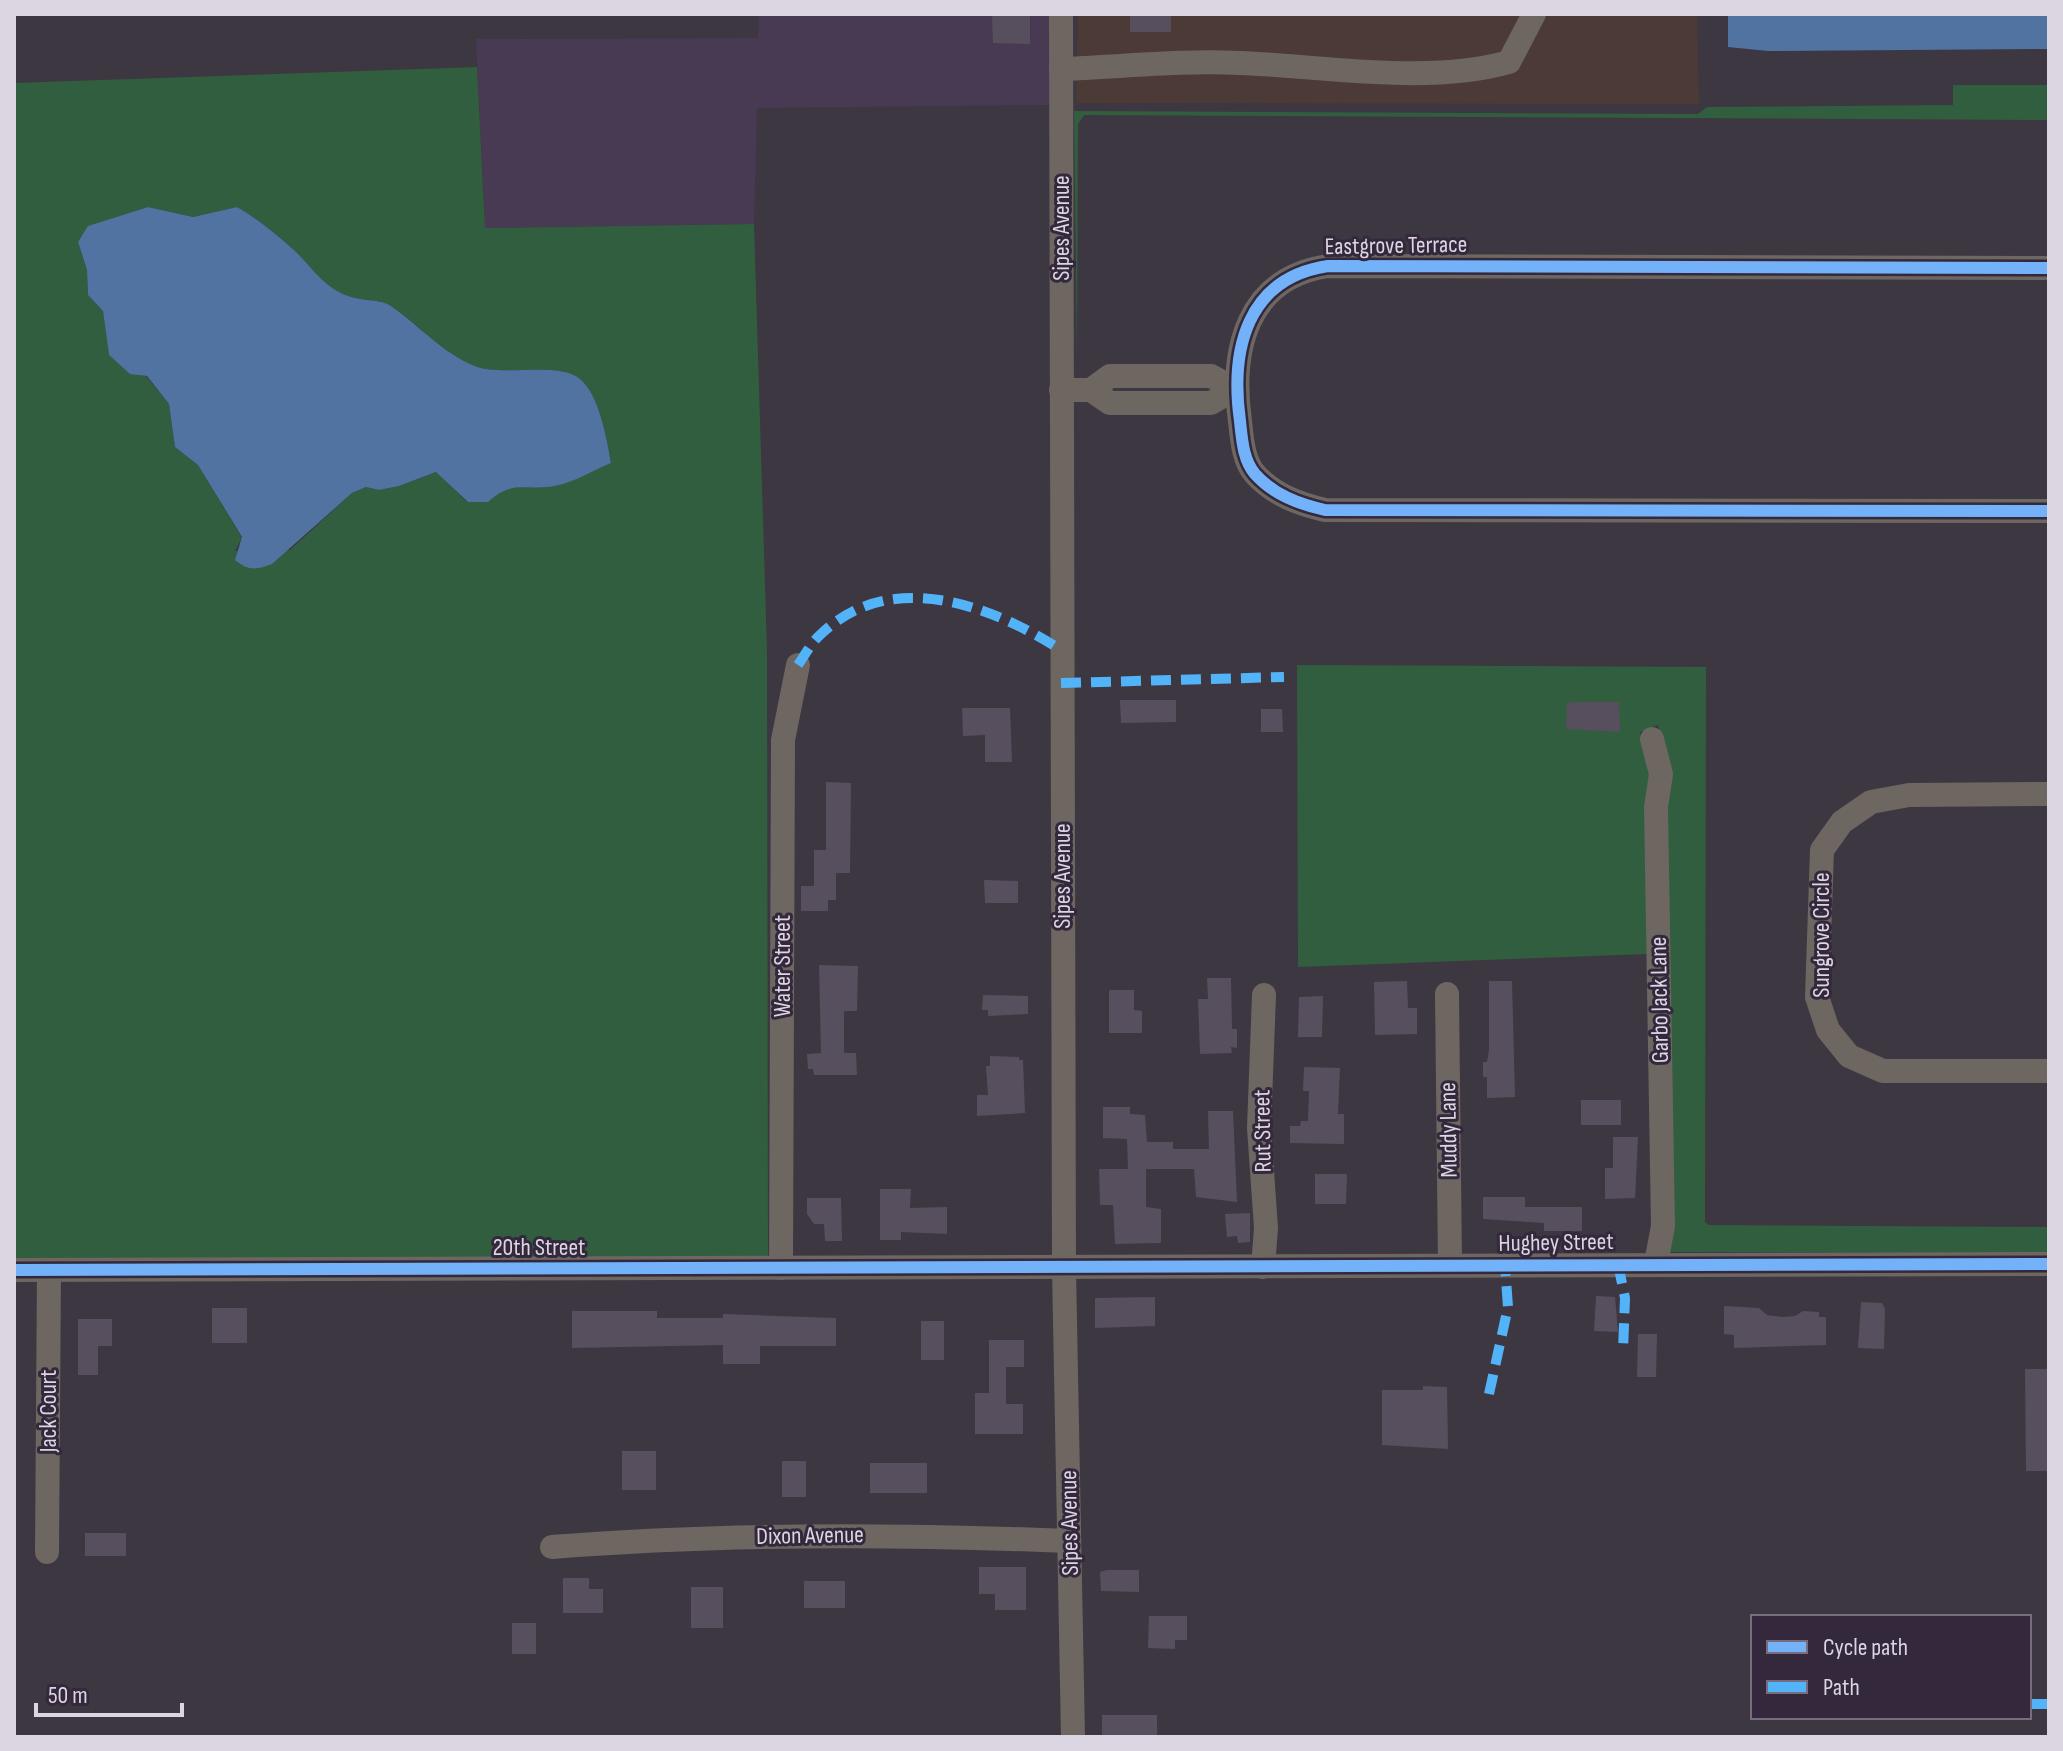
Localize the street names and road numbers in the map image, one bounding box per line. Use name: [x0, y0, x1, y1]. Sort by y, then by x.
street label: Sipes Avenue: [1047, 175, 1076, 281]
street label: Eastgrove Terrace: [1324, 230, 1468, 261]
street label: Sipes Avenue: [1048, 823, 1077, 929]
street label: Sungrove Circle: [1807, 872, 1836, 998]
street label: Water Street: [768, 915, 797, 1017]
street label: Garbo Jack Lane: [1644, 936, 1675, 1063]
street label: Muddy Lane: [1433, 1082, 1464, 1178]
street label: Rut Street: [1247, 1089, 1278, 1173]
street label: Hughey Street: [1498, 1227, 1614, 1258]
street label: 20th Street: [493, 1233, 585, 1262]
street label: Jack Court: [34, 1370, 63, 1453]
street label: Sipes Avenue: [1054, 1470, 1085, 1576]
street label: Dixon Avenue: [756, 1520, 864, 1551]

